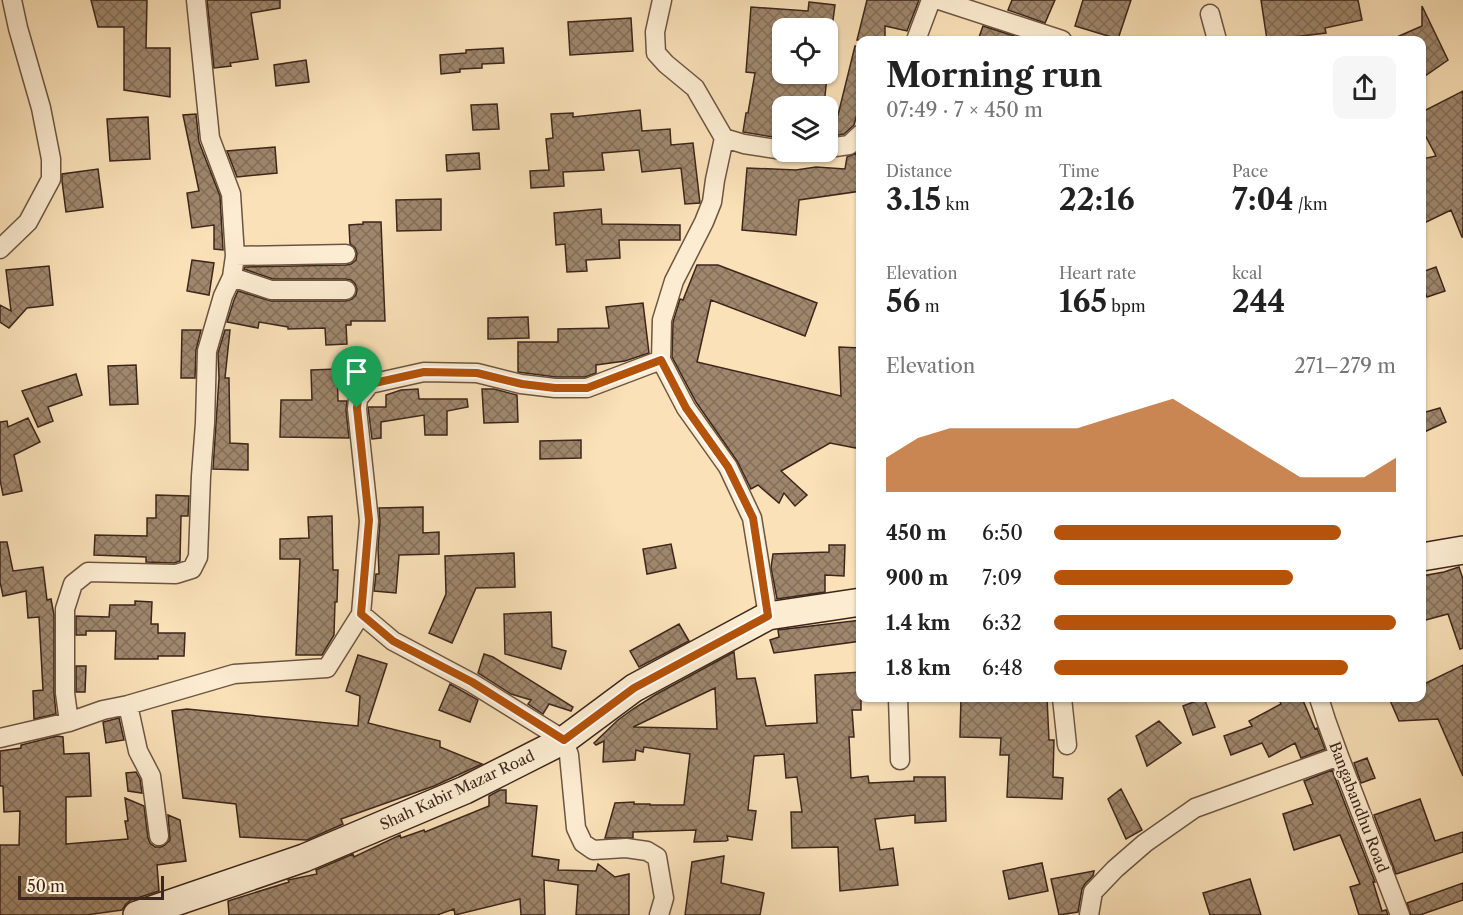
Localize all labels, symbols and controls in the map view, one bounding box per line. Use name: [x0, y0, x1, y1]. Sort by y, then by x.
map controls: [772, 18, 838, 162]
button: locate: [772, 18, 838, 84]
text: Morning run: [886, 55, 1102, 96]
button: share: [1333, 56, 1396, 119]
button: layers: [772, 96, 838, 162]
text: 07:49 · 7 × 450 m: [886, 98, 1043, 122]
text: Distance: [886, 161, 952, 181]
text: Time: [1059, 161, 1099, 181]
text: Pace: [1232, 161, 1268, 181]
text: 3.15: [886, 181, 941, 218]
text: 22:16: [1059, 181, 1135, 218]
text: 7:04: [1232, 181, 1293, 218]
text: km: [941, 194, 970, 214]
text: /km: [1293, 194, 1328, 214]
text: Elevation: [886, 263, 957, 283]
text: Heart rate: [1059, 263, 1136, 283]
text: kcal: [1232, 263, 1262, 283]
text: 56: [886, 283, 921, 320]
text: 165: [1059, 283, 1107, 320]
text: 244: [1232, 283, 1285, 320]
text: m: [921, 296, 940, 316]
text: bpm: [1107, 296, 1146, 316]
pin: [331, 346, 382, 408]
text: Elevation: [886, 354, 975, 378]
text: 271–279 m: [1294, 354, 1396, 378]
icon: arrive: [340, 355, 373, 388]
text: 450 m: [886, 521, 947, 545]
text: 6:50: [982, 521, 1023, 545]
text: 900 m: [886, 566, 948, 590]
text: 7:09: [982, 566, 1022, 590]
text: 1.4 km: [886, 611, 951, 635]
text: 6:32: [982, 611, 1022, 635]
text: 1.8 km: [886, 656, 951, 680]
text: 6:48: [982, 656, 1023, 680]
street label: Bangabandhu Road: [1325, 739, 1393, 875]
street label: Shah Kabir Mazar Road: [377, 746, 537, 834]
scale bar: [18, 873, 164, 900]
text: 50 m: [27, 876, 65, 896]

